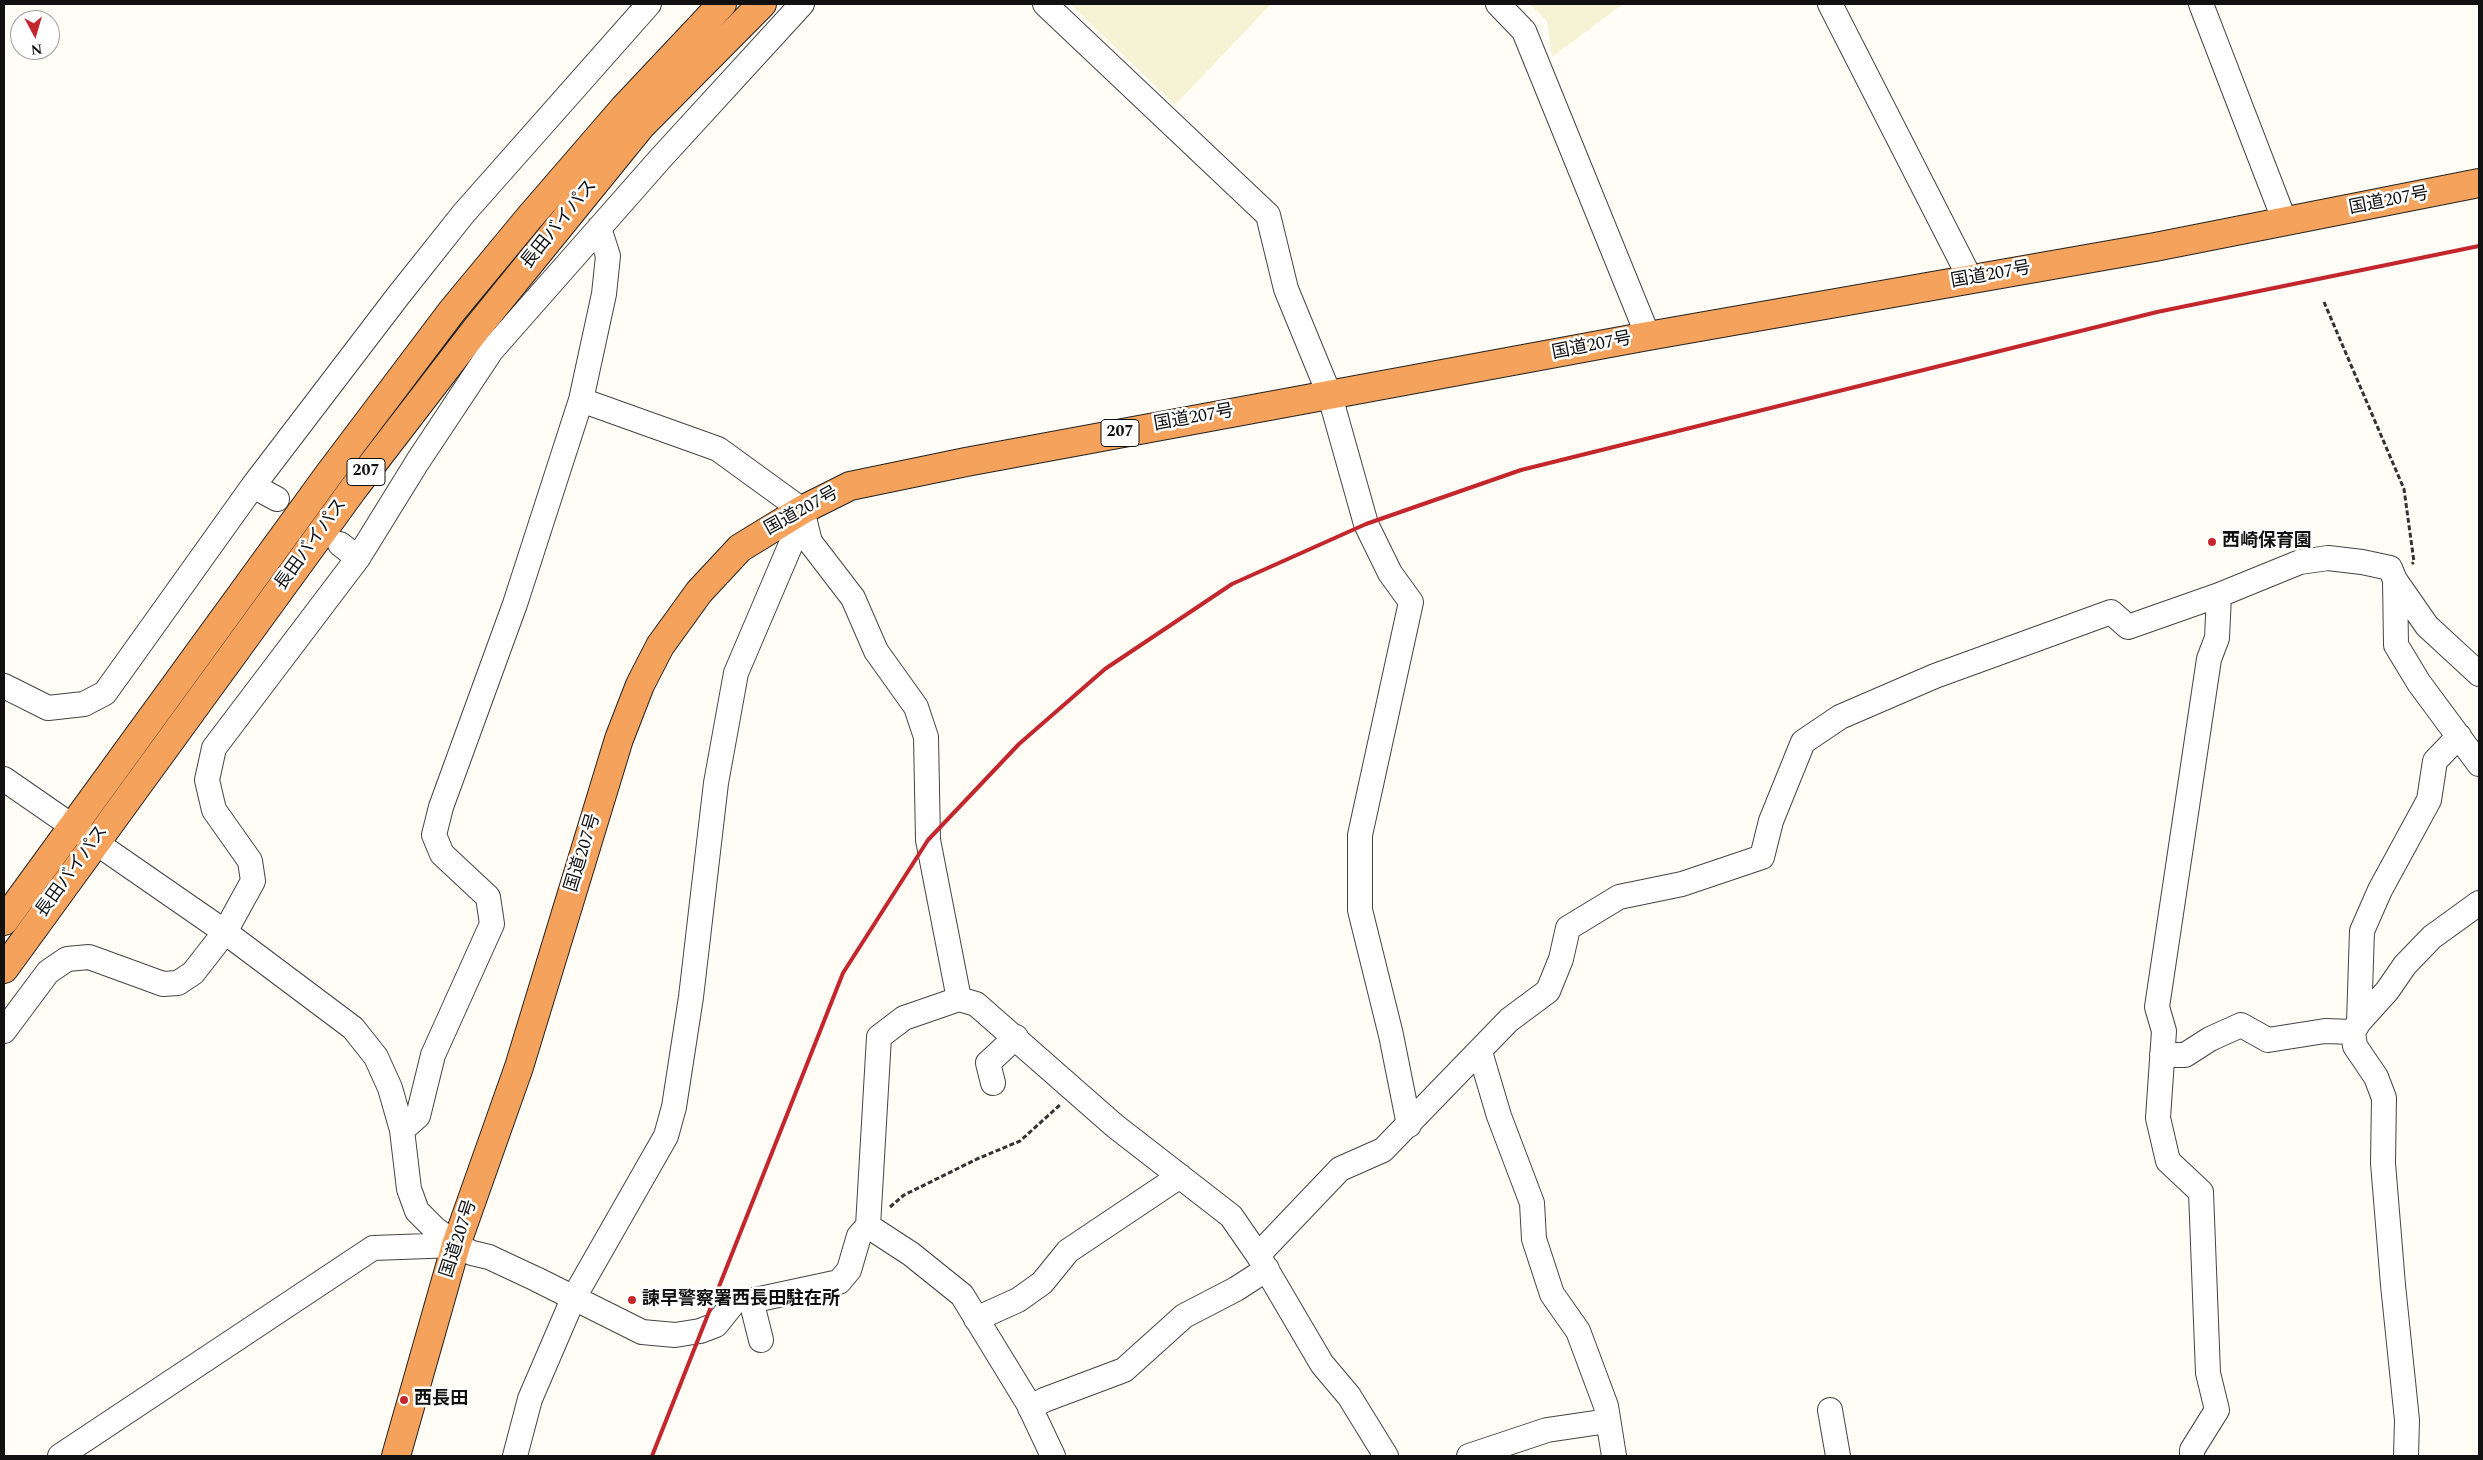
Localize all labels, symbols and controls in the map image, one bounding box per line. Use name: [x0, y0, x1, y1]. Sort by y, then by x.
north arrow: [10, 10, 60, 60]
text: N: [30, 38, 43, 60]
street label: 長田バイパス: [518, 176, 602, 274]
street label: 国道207号: [2347, 184, 2431, 220]
street label: 国道207号: [1949, 258, 2033, 294]
street label: 国道207号: [1550, 329, 1634, 365]
street label: 国道207号: [1152, 401, 1236, 437]
road number: 207: [1101, 419, 1139, 446]
road number: 207: [347, 458, 385, 486]
street label: 国道207号: [761, 483, 843, 541]
street label: 長田バイパス: [272, 495, 352, 595]
place label: 西崎保育園: [2222, 531, 2312, 553]
marker: 西崎保育園: [2206, 536, 2218, 548]
street label: 国道207号: [562, 811, 606, 895]
street label: 長田バイパス: [33, 822, 113, 922]
street label: 国道207号: [437, 1197, 483, 1281]
place label: 諫早警察署西長田駐在所: [642, 1289, 840, 1311]
marker: 諫早警察署西長田駐在所: [626, 1294, 638, 1306]
place label: 西長田: [414, 1389, 468, 1411]
marker: 西長田: [398, 1394, 410, 1406]

